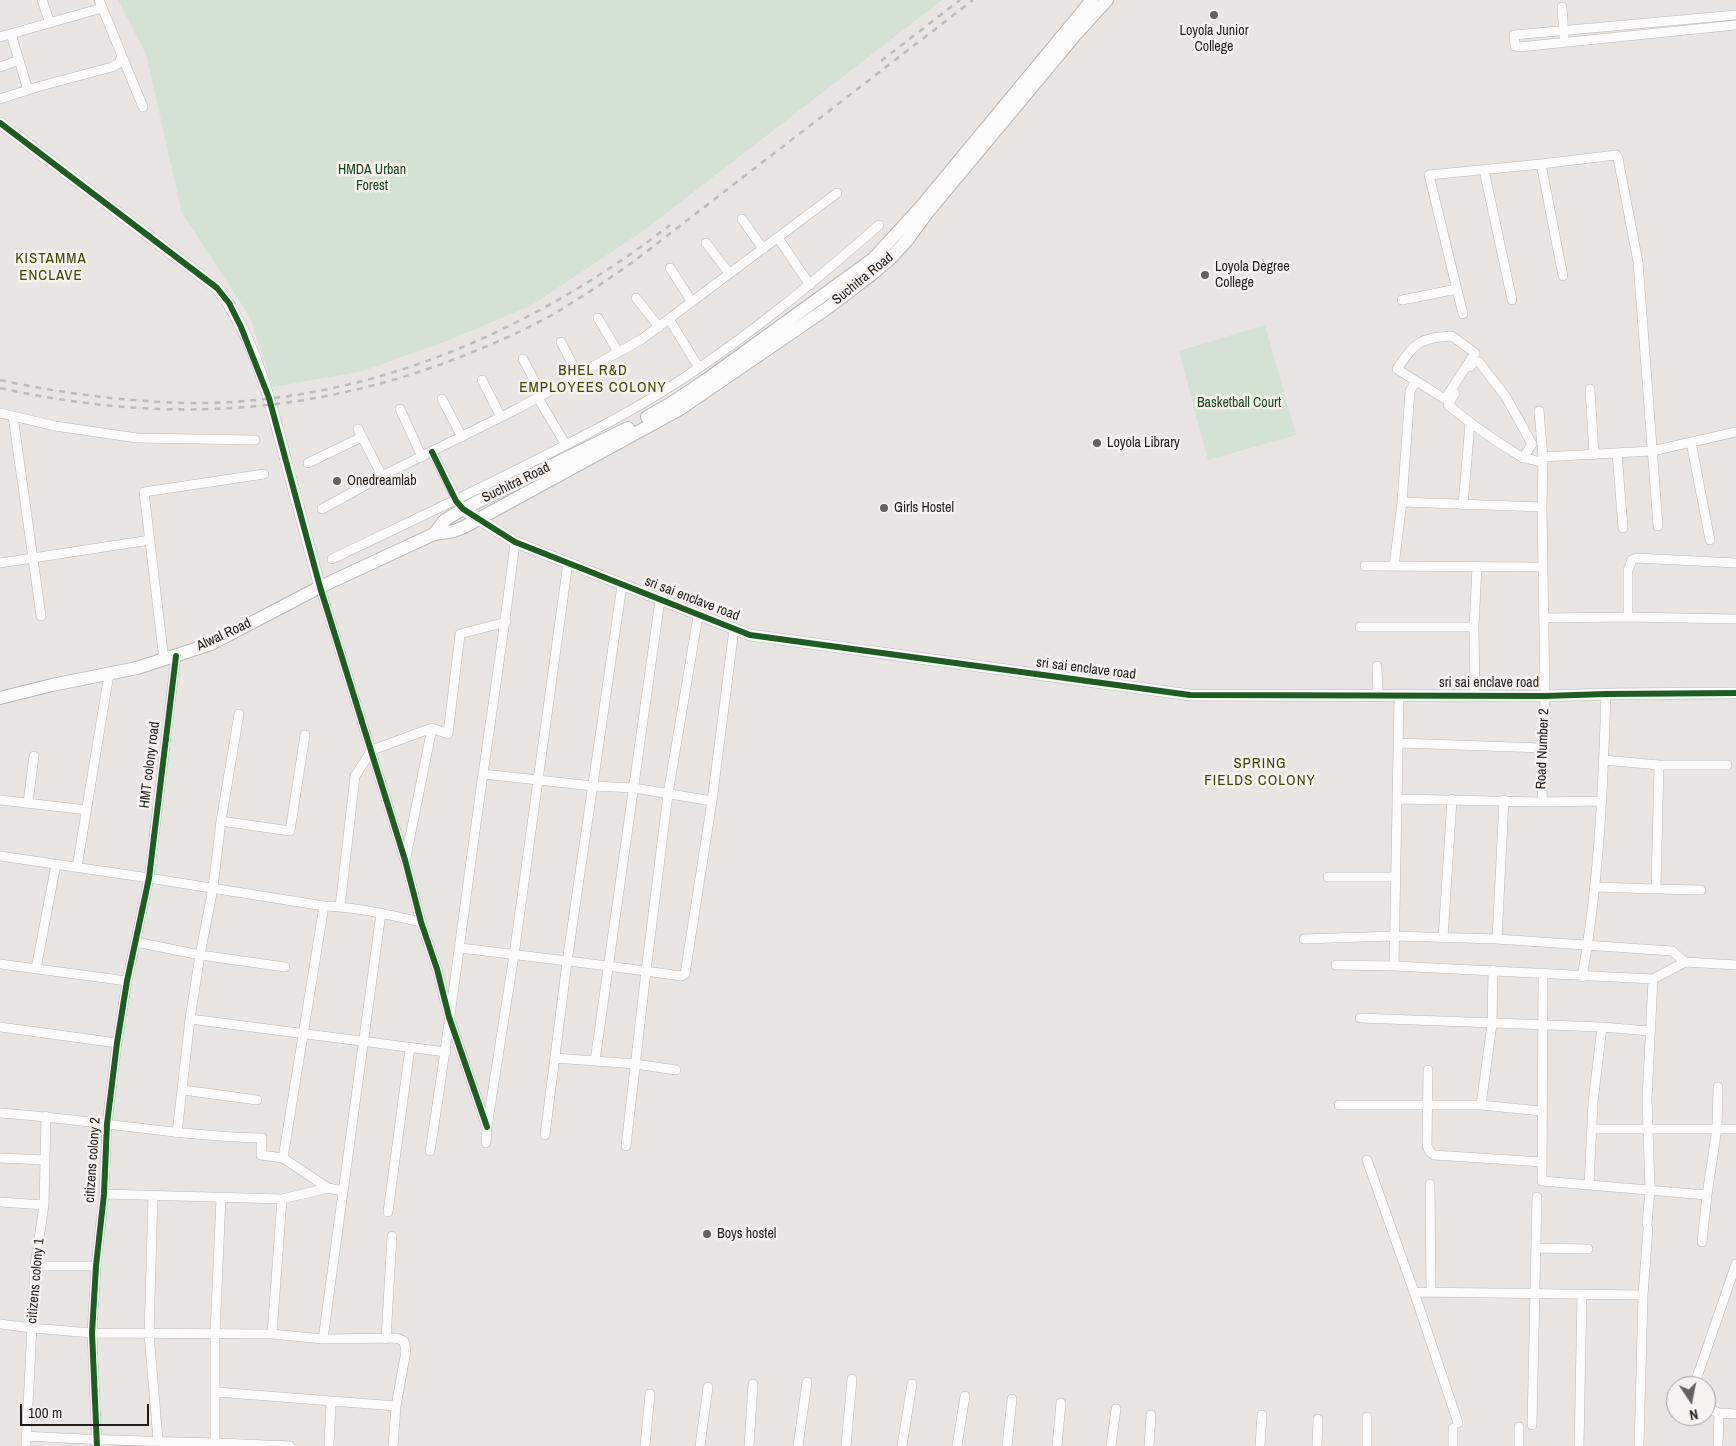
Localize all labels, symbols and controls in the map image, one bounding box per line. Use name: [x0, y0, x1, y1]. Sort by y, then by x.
marker: Loyola Junior College: [1208, 9, 1220, 21]
place label: Loyola Junior College: [1180, 23, 1248, 56]
park label: HMDA Urban Forest: [338, 162, 406, 194]
street label: Suchitra Road: [829, 249, 897, 309]
district label: KISTAMMA ENCLAVE: [14, 250, 88, 285]
place label: Loyola Degree College: [1215, 259, 1290, 292]
marker: Loyola Degree College: [1199, 269, 1211, 281]
district label: BHEL R&D EMPLOYEES COLONY: [517, 362, 669, 397]
park label: Basketball Court: [1197, 395, 1281, 411]
place label: Loyola Library: [1107, 435, 1180, 451]
marker: Loyola Library: [1091, 437, 1103, 449]
street label: Suchitra Road: [479, 459, 553, 507]
place label: Onedreamlab: [347, 473, 417, 489]
marker: Onedreamlab: [331, 475, 343, 487]
place label: Girls Hostel: [894, 500, 954, 516]
marker: Girls Hostel: [878, 502, 890, 514]
street label: sri sai enclave road: [642, 573, 742, 625]
street label: Alwal Road: [194, 615, 254, 655]
street label: sri sai enclave road: [1035, 655, 1137, 683]
street label: sri sai enclave road: [1439, 675, 1539, 691]
street label: Road Number 2: [1533, 708, 1553, 790]
street label: HMT colony road: [136, 721, 164, 809]
district label: SPRING FIELDS COLONY: [1203, 755, 1317, 790]
street label: citizens colony 2: [82, 1117, 104, 1203]
place label: Boys hostel: [717, 1226, 776, 1242]
marker: Boys hostel: [701, 1228, 713, 1240]
street label: citizens colony 1: [24, 1238, 48, 1324]
north arrow: [1666, 1376, 1716, 1426]
scale bar: [22, 1394, 151, 1426]
text: 100 m: [28, 1402, 62, 1423]
text: N: [1688, 1405, 1699, 1424]

